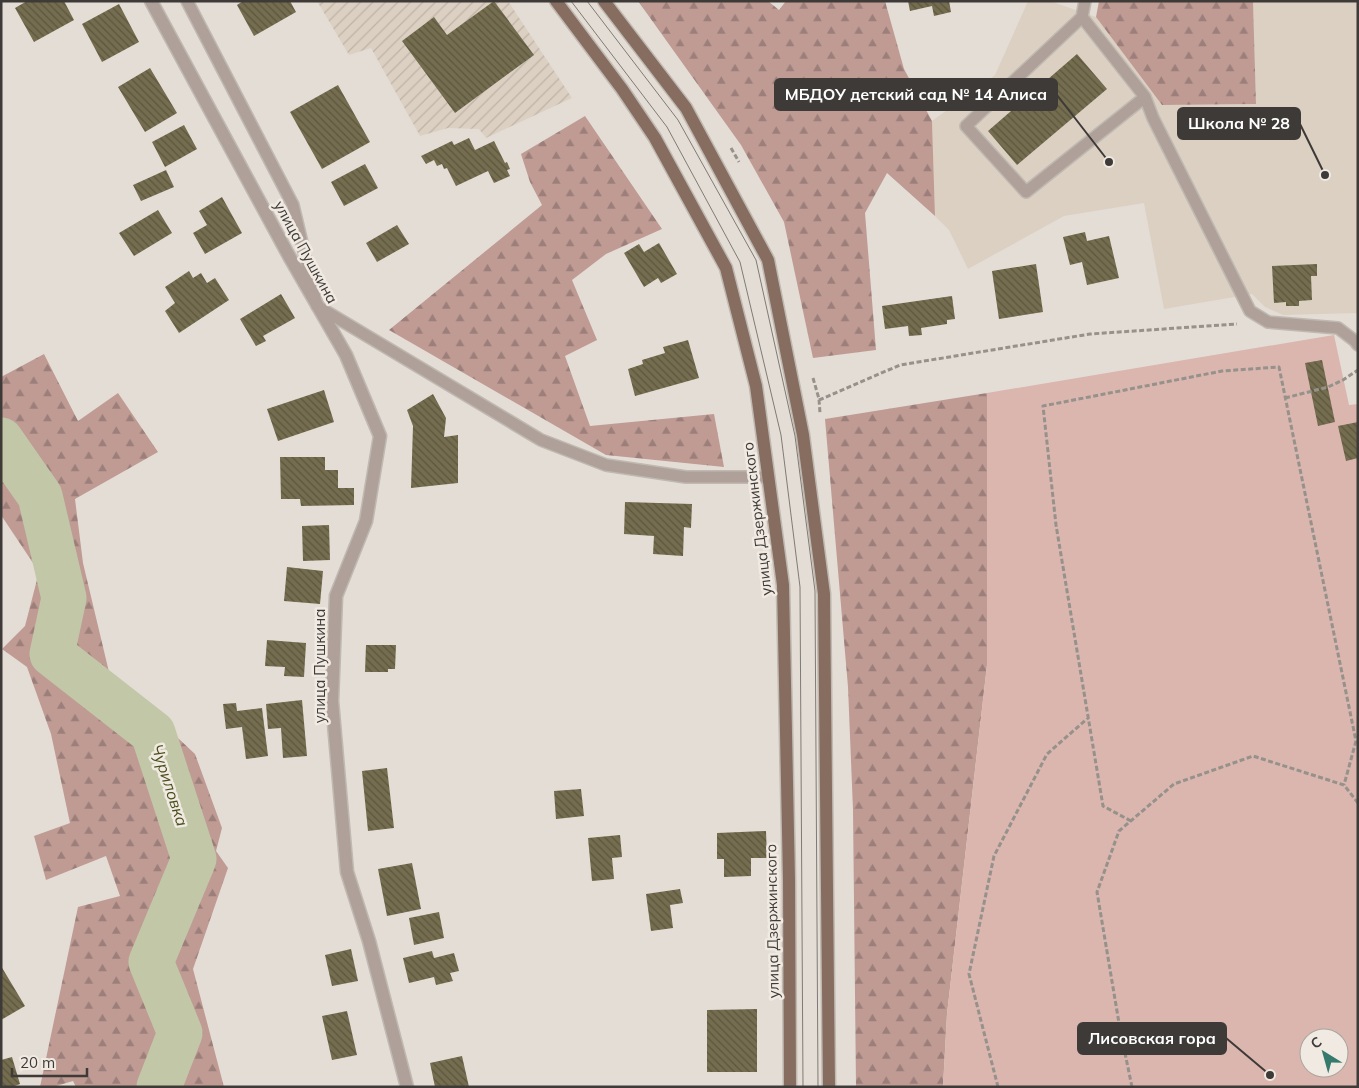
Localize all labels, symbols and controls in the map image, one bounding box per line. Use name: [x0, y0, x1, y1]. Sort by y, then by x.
callout: МБДОУ детский сад № 14 Алиса: [775, 79, 1057, 110]
text: МБДОУ детский сад № 14 Алиса: [785, 84, 1047, 104]
callout: Школа № 28: [1178, 108, 1300, 139]
text: Школа № 28: [1188, 113, 1290, 133]
street label: улица Пушкина: [270, 197, 342, 307]
street label: улица Дзержинского: [738, 441, 776, 597]
street label: улица Пушкина: [310, 609, 329, 723]
water label: Чуриловка: [147, 741, 193, 829]
street label: улица Дзержинского: [761, 844, 783, 998]
callout: Лисовская гора: [1078, 1023, 1226, 1054]
text: Лисовская гора: [1088, 1028, 1216, 1048]
north arrow: [1299, 1028, 1349, 1078]
text: С: [1307, 1033, 1325, 1053]
scale bar: [12, 1046, 88, 1078]
text: 20 m: [20, 1053, 55, 1072]

